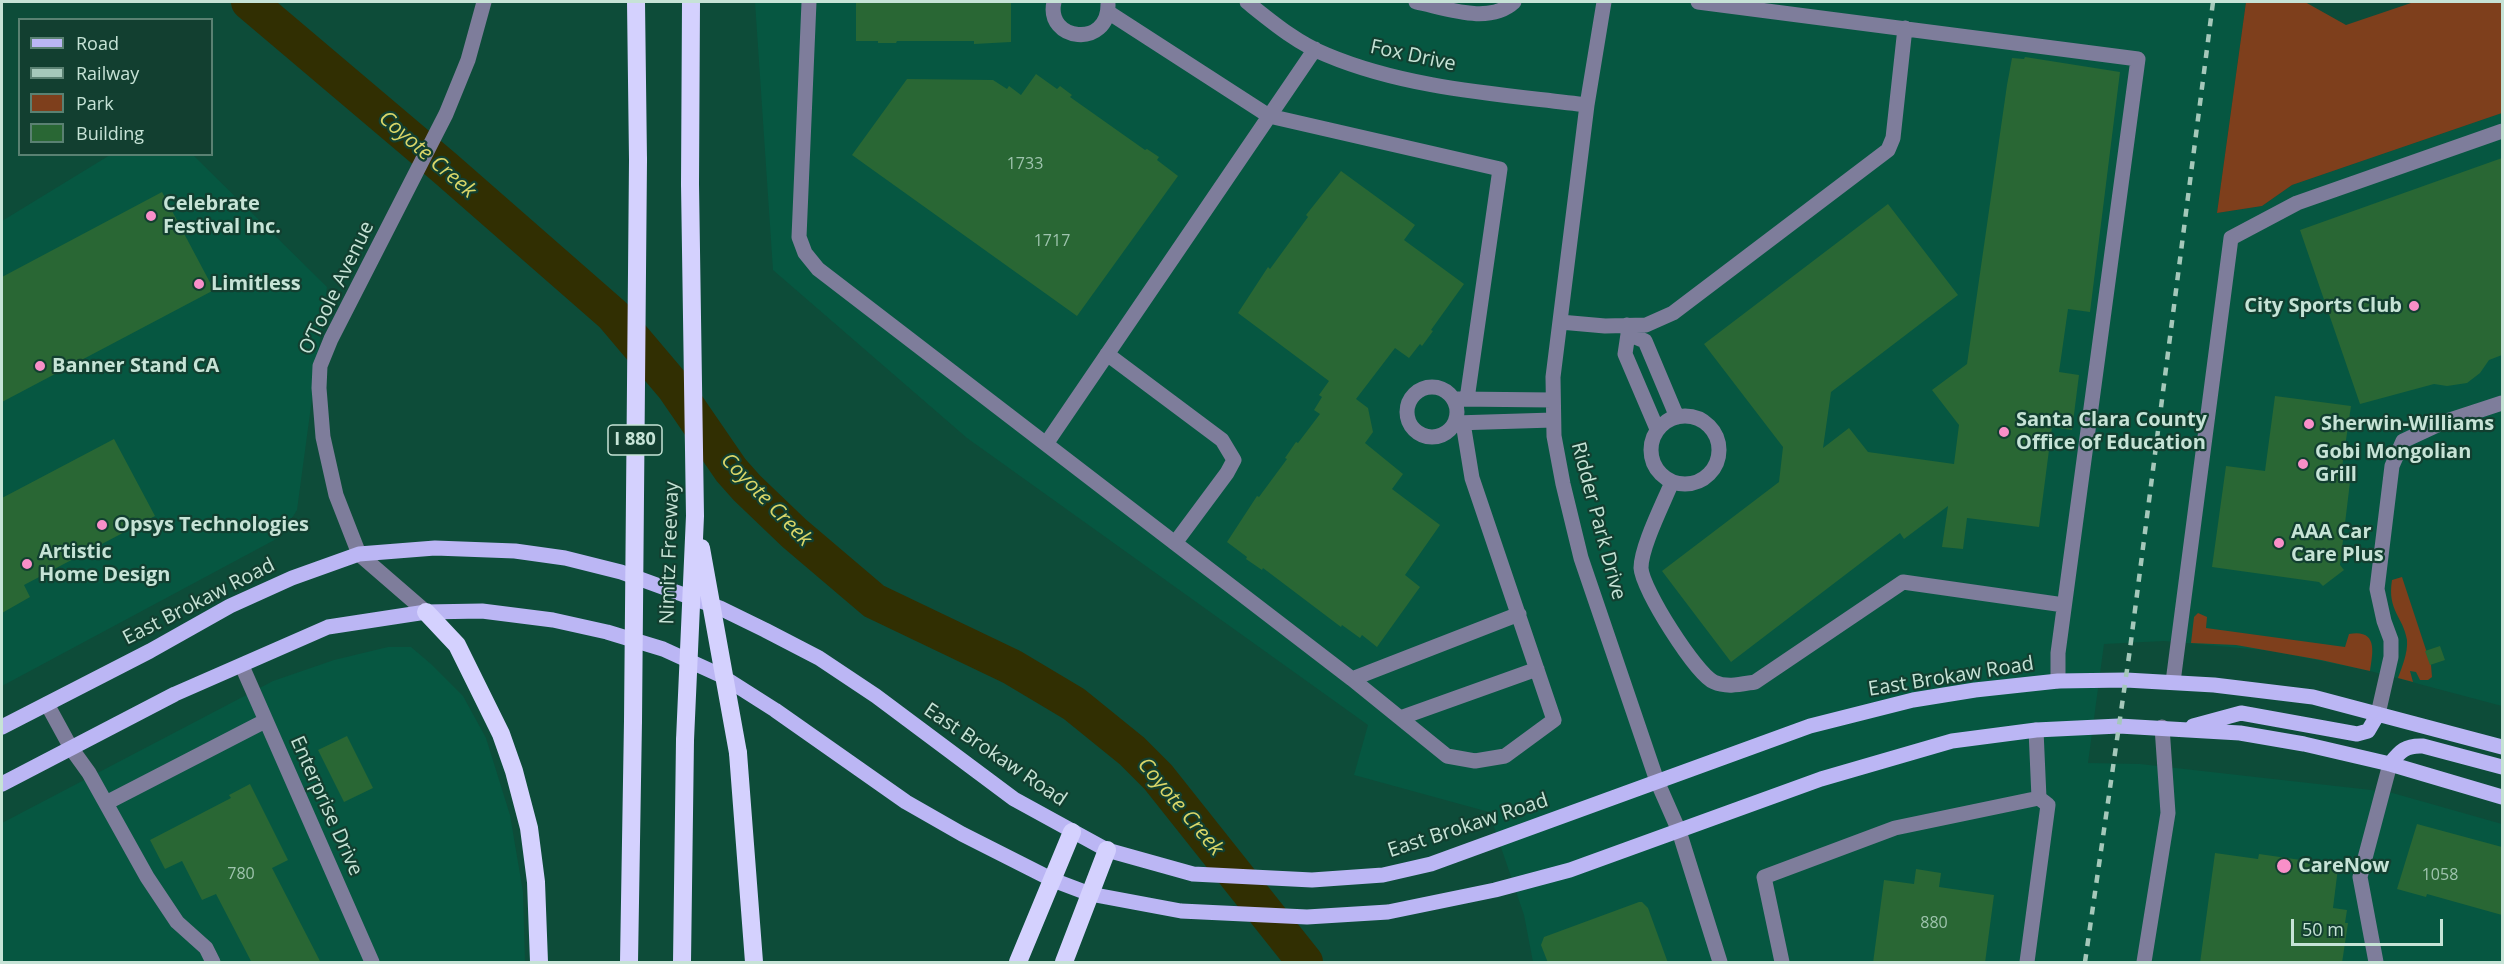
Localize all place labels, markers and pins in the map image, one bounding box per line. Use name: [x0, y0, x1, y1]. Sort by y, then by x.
place label: Celebrate Festival Inc.: [163, 192, 281, 239]
marker: Celebrate Festival Inc.: [144, 209, 158, 223]
place label: Limitless: [211, 272, 301, 296]
marker: Limitless: [192, 277, 206, 291]
place label: City Sports Club: [2244, 294, 2402, 318]
marker: City Sports Club: [2407, 299, 2421, 313]
place label: Banner Stand CA: [52, 354, 219, 378]
marker: Banner Stand CA: [33, 359, 47, 373]
place label: Santa Clara County Office of Education: [2016, 408, 2207, 455]
place label: Sherwin-Williams: [2321, 412, 2494, 436]
marker: Sherwin-Williams: [2302, 417, 2316, 431]
marker: Santa Clara County Office of Education: [1997, 425, 2011, 439]
place label: Gobi Mongolian Grill: [2315, 440, 2471, 487]
marker: Gobi Mongolian Grill: [2296, 457, 2310, 471]
place label: Opsys Technologies: [114, 513, 309, 537]
marker: Opsys Technologies: [95, 518, 109, 532]
place label: AAA Car Care Plus: [2291, 520, 2384, 567]
marker: AAA Car Care Plus: [2272, 536, 2286, 550]
place label: Artistic Home Design: [39, 540, 170, 587]
marker: Artistic Home Design: [20, 557, 34, 571]
place label: CareNow: [2298, 854, 2389, 878]
marker: CareNow: [2275, 857, 2293, 875]

